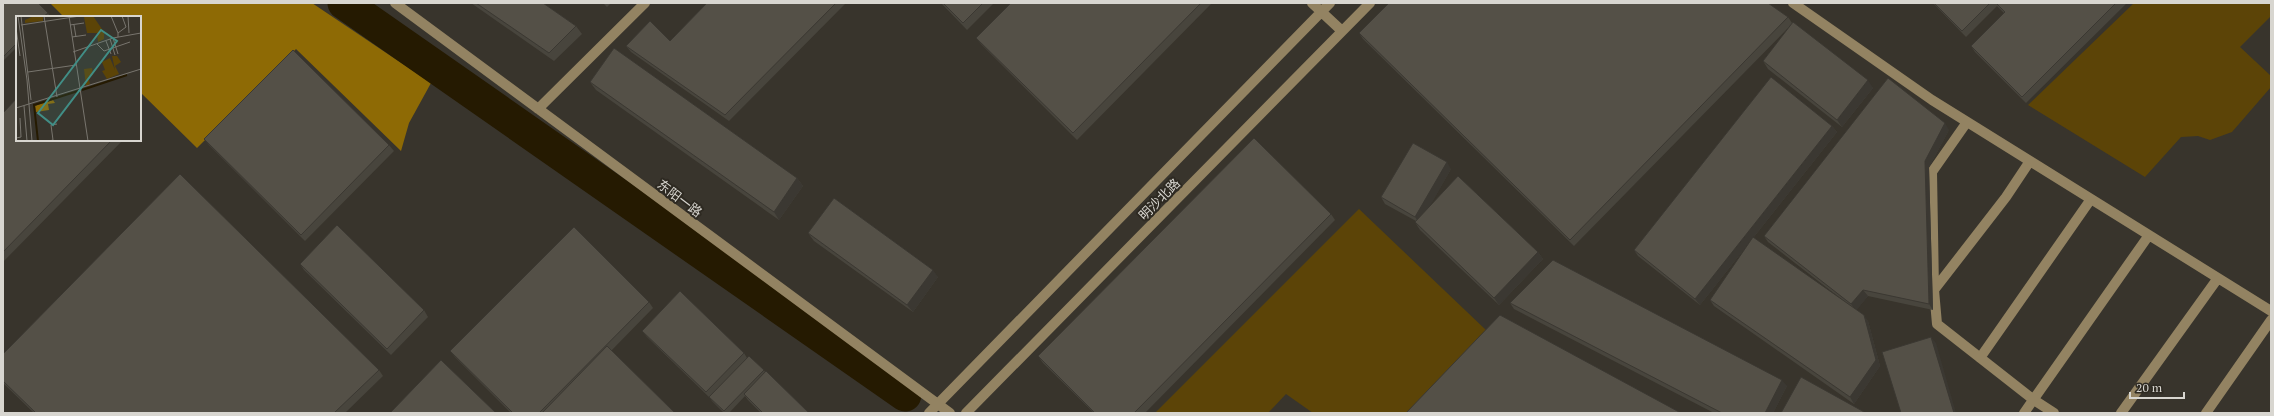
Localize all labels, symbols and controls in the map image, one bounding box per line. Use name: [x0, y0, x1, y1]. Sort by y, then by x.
inset map: [16, 16, 141, 141]
street label: 明沙北路: [1134, 174, 1184, 224]
street label: 东阳一路: [654, 175, 706, 221]
scale bar: [2130, 374, 2184, 400]
text: 20 m: [2136, 380, 2163, 395]

